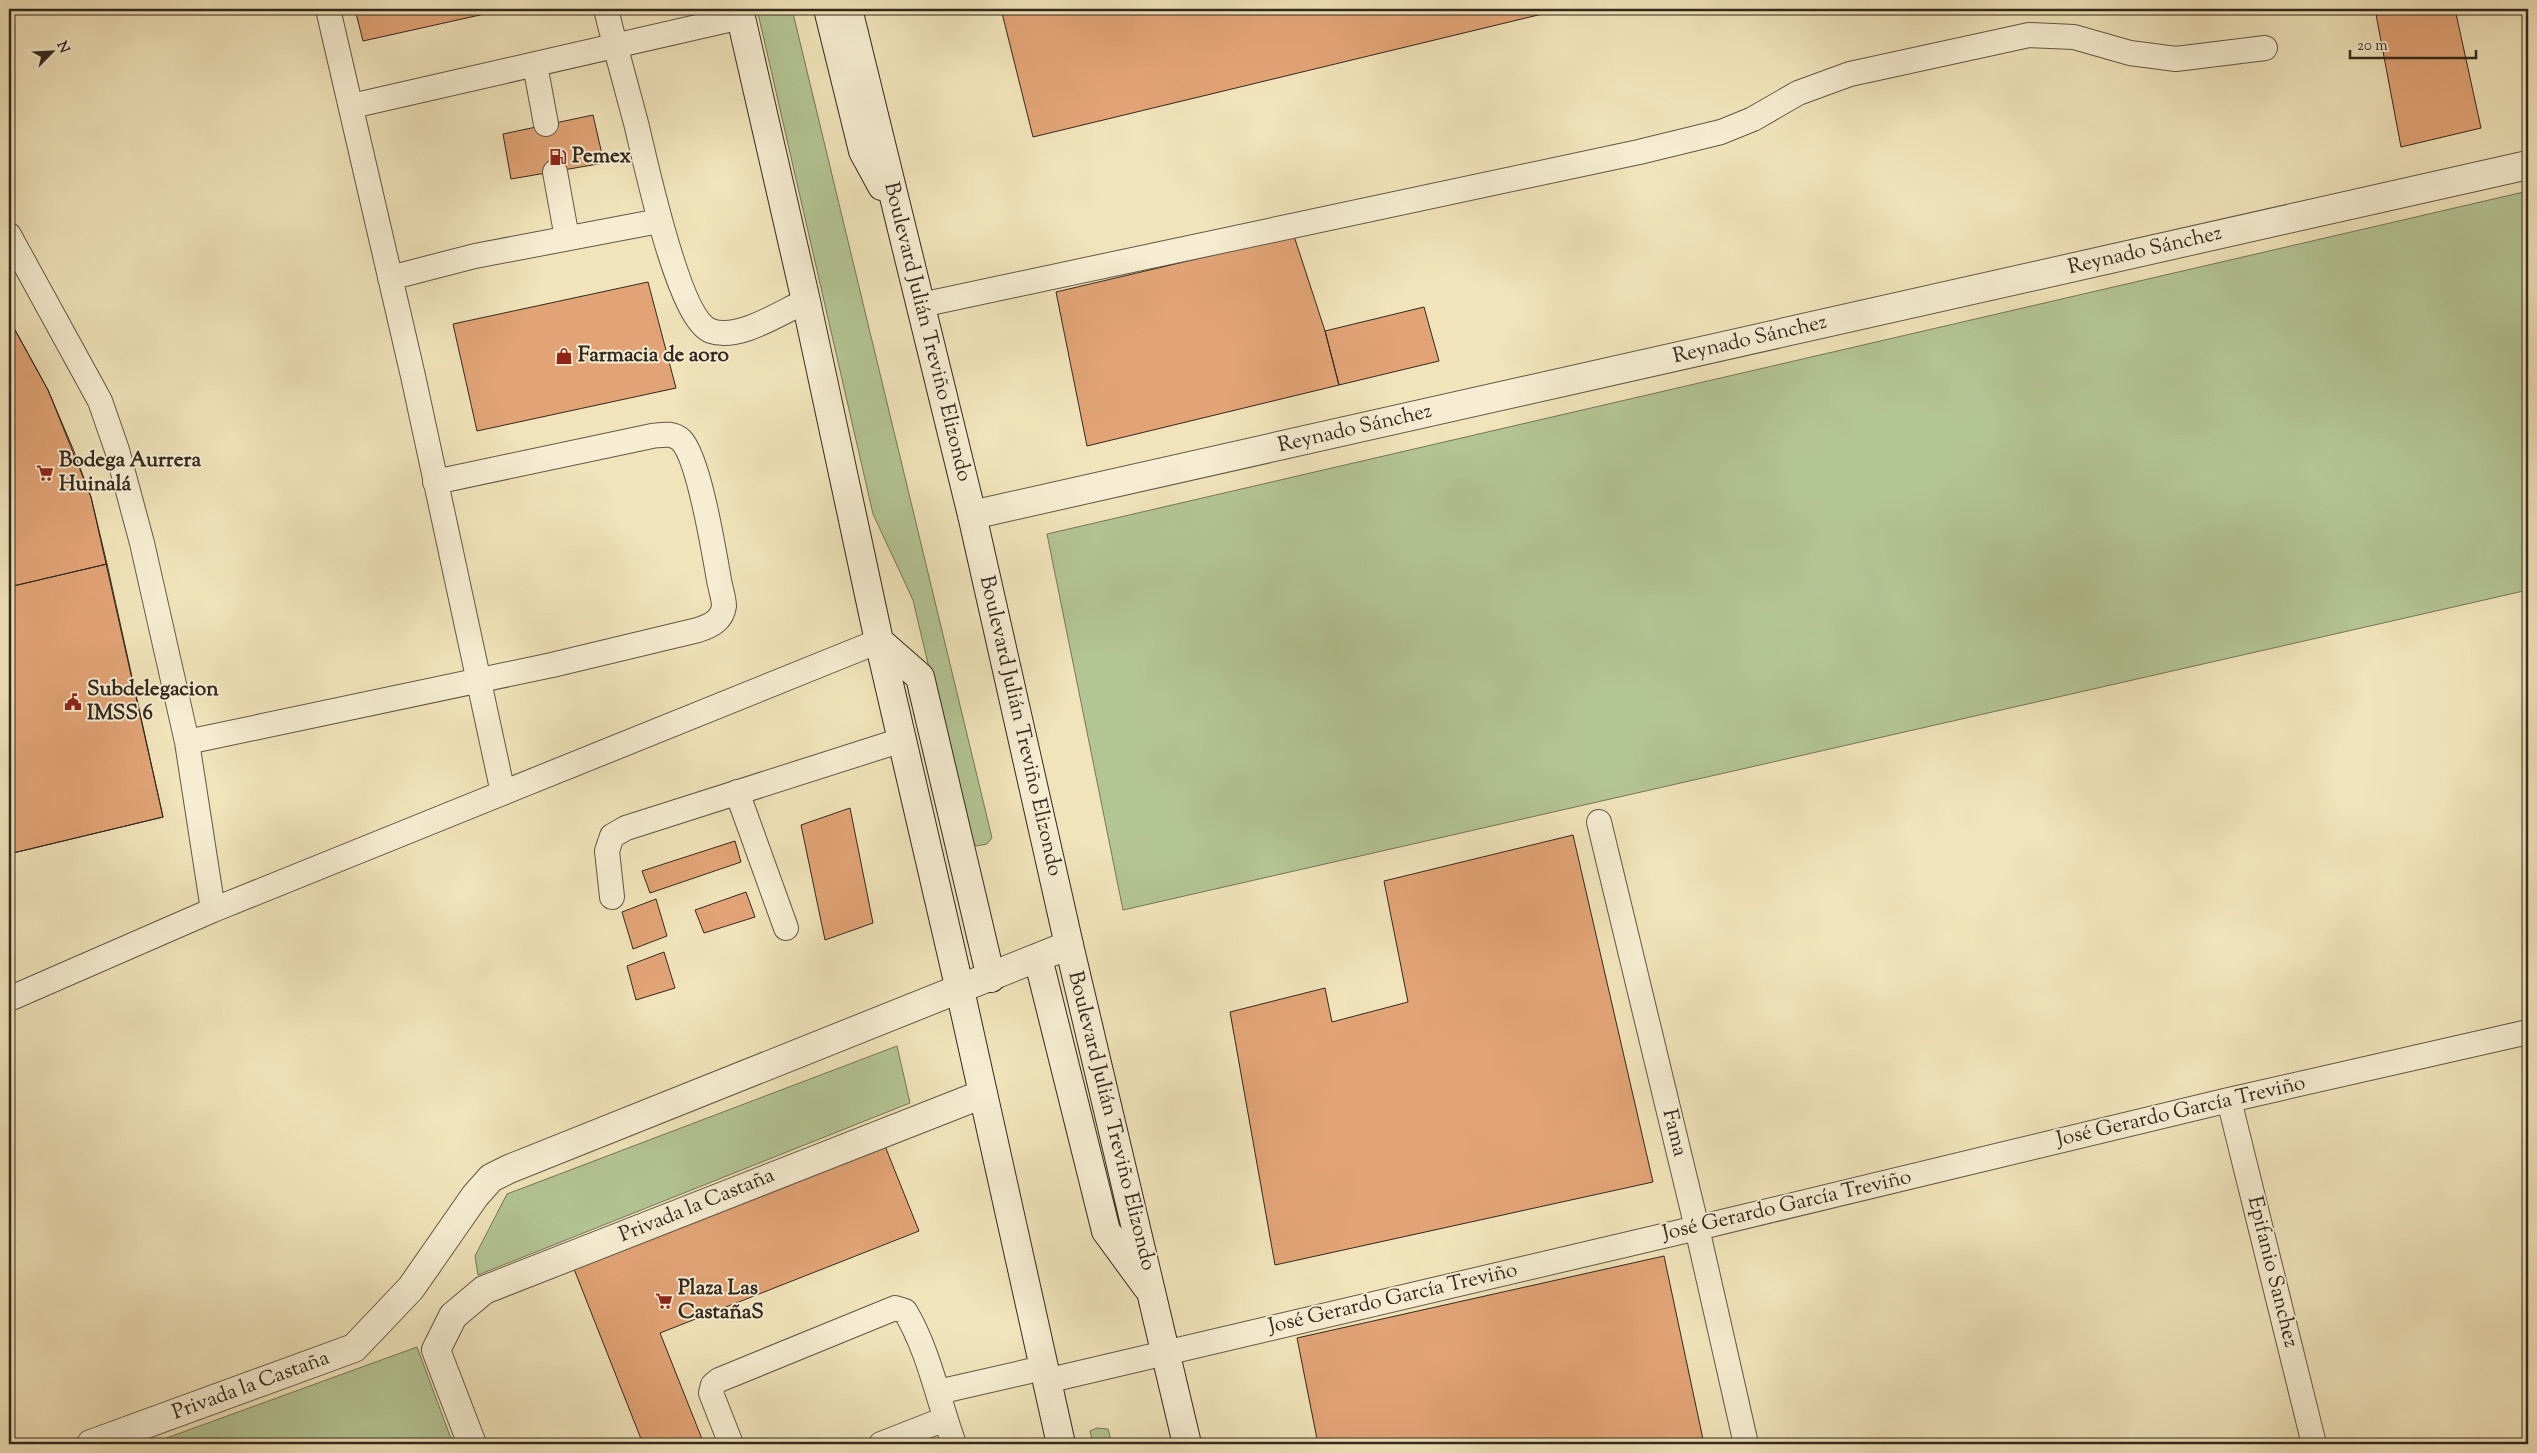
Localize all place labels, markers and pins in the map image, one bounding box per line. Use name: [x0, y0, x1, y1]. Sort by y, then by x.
place label: Pemex: [572, 142, 631, 172]
fuel station icon: Pemex: [548, 147, 568, 167]
place label: Farmacia de aoro: [578, 341, 730, 371]
shop icon: Farmacia de aoro: [554, 346, 574, 366]
place label: Bodega Aurrera Huinalá: [59, 446, 201, 500]
supermarket icon: Bodega Aurrera Huinalá: [35, 463, 55, 483]
place label: Subdelegacion IMSS 6: [87, 675, 219, 729]
public building icon: Subdelegacion IMSS 6: [63, 692, 83, 712]
place label: Plaza Las CastañaS: [678, 1274, 764, 1328]
supermarket icon: Plaza Las CastañaS: [654, 1291, 674, 1311]

